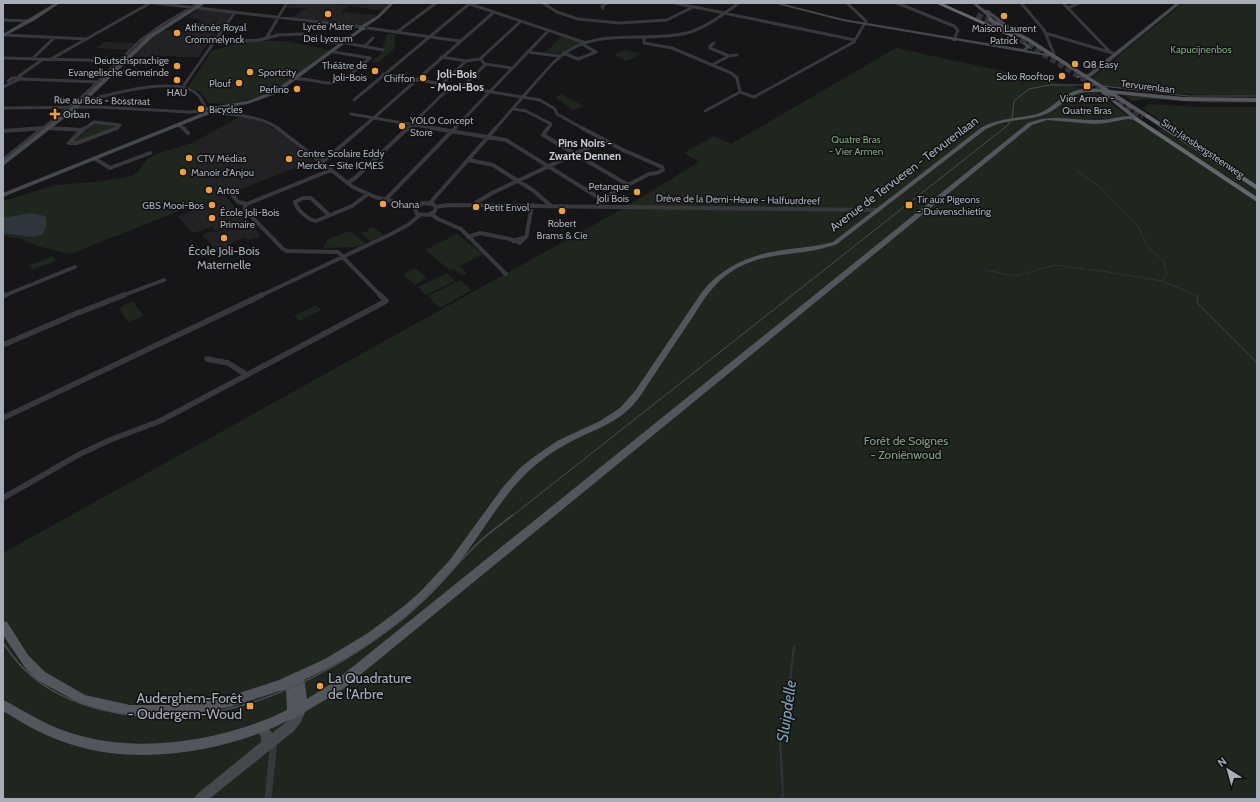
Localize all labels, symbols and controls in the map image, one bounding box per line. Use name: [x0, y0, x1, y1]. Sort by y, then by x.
marker: Lycée Mater Dei Lyceum: [323, 9, 333, 19]
marker: Maison Laurent Patrick: [999, 11, 1009, 21]
place label: Lycée Mater Dei Lyceum: [303, 20, 354, 45]
place label: Athénée Royal Crommelynck: [185, 21, 247, 46]
place label: Maison Laurent Patrick: [972, 22, 1037, 47]
marker: Athénée Royal Crommelynck: [172, 28, 182, 38]
park label: Kapucijnenbos: [1170, 43, 1232, 56]
place label: Deutschsprachige Evangelische Gemeinde: [68, 54, 169, 79]
place label: Q8 Easy: [1083, 58, 1119, 71]
place label: Théâtre de Joli-Bois: [322, 59, 367, 84]
marker: Q8 Easy: [1070, 59, 1080, 69]
marker: Deutschsprachige Evangelische Gemeinde: [172, 61, 182, 71]
place label: Sportcity: [258, 66, 296, 79]
marker: Théâtre de Joli-Bois: [370, 66, 380, 76]
marker: Sportcity: [245, 67, 255, 77]
district label: Joli-Bois - Mooi-Bos: [430, 67, 484, 94]
place label: Soko Rooftop: [996, 70, 1054, 83]
marker: Soko Rooftop: [1057, 71, 1067, 81]
place label: Chiffon: [384, 72, 415, 85]
marker: Chiffon: [418, 73, 428, 83]
marker: HAU: [172, 75, 182, 85]
place label: Plouf: [209, 77, 232, 90]
street label: Tervurenlaan: [1120, 77, 1176, 96]
marker: Plouf: [234, 78, 244, 88]
marker: Vier Armen - Quatre Bras: [1082, 81, 1092, 91]
place label: Perlino: [260, 83, 289, 96]
marker: Perlino: [292, 84, 302, 94]
place label: HAU: [167, 86, 187, 99]
place label: Vier Armen - Quatre Bras: [1060, 92, 1114, 117]
street label: Rue au Bois - Bosstraat: [54, 93, 151, 108]
place label: Bicycles: [209, 103, 243, 116]
marker: Bicycles: [196, 104, 206, 114]
place label: Orban: [63, 108, 90, 121]
marker: Orban: [50, 109, 60, 119]
street label: Avenue de Tervueren - Tervurenlaan: [826, 113, 981, 234]
place label: YOLO Concept Store: [409, 114, 474, 139]
street label: Sint-Jansbergsteenweg: [1159, 116, 1248, 182]
marker: YOLO Concept Store: [397, 121, 407, 131]
park label: Quatre Bras - Vier Armen: [829, 133, 884, 158]
district label: Pins Noirs - Zwarte Dennen: [549, 136, 621, 163]
place label: Centre Scolaire Eddy Merckx – Site ICMES: [297, 147, 384, 172]
place label: CTV Médias: [197, 152, 247, 165]
marker: CTV Médias: [184, 153, 194, 163]
marker: Centre Scolaire Eddy Merckx – Site ICMES: [284, 154, 294, 164]
place label: Manoir d'Anjou: [191, 166, 254, 179]
marker: Manoir d'Anjou: [178, 167, 188, 177]
place label: Petanque Joli Bois: [589, 180, 629, 205]
place label: Artos: [217, 184, 239, 197]
marker: Artos: [204, 185, 214, 195]
marker: Petanque Joli Bois: [632, 187, 642, 197]
street label: Drève de la Demi-Heure - Halfuurdreef: [656, 192, 821, 207]
place label: Tir aux Pigeons - Duivenschieting: [917, 193, 992, 218]
place label: Ohana: [391, 198, 419, 211]
place label: GBS Mooi-Bos: [142, 199, 204, 212]
marker: Ohana: [378, 199, 388, 209]
marker: GBS Mooi-Bos: [207, 200, 217, 210]
marker: Tir aux Pigeons - Duivenschieting: [904, 200, 914, 210]
place label: Petit Envol: [484, 201, 530, 214]
marker: Petit Envol: [471, 202, 481, 212]
place label: École Joli-Bois Primaire: [220, 206, 279, 231]
marker: Robert Brams & Cie: [557, 206, 567, 216]
marker: École Joli-Bois Primaire: [207, 213, 217, 223]
place label: Robert Brams & Cie: [536, 217, 588, 242]
marker: École Joli-Bois Maternelle: [219, 233, 229, 243]
place label: École Joli-Bois Maternelle: [188, 243, 260, 272]
park label: Forêt de Soignes - Zoniënwoud: [864, 433, 948, 462]
place label: La Quadrature de l'Arbre: [328, 669, 412, 703]
water label: Sluipdelle: [773, 679, 800, 743]
marker: La Quadrature de l'Arbre: [315, 681, 325, 691]
place label: Auderghem-Forêt - Oudergem-Woud: [128, 689, 242, 723]
marker: Auderghem-Forêt - Oudergem-Woud: [245, 701, 255, 711]
north arrow: [1208, 750, 1248, 790]
text: N: [1215, 754, 1229, 770]

